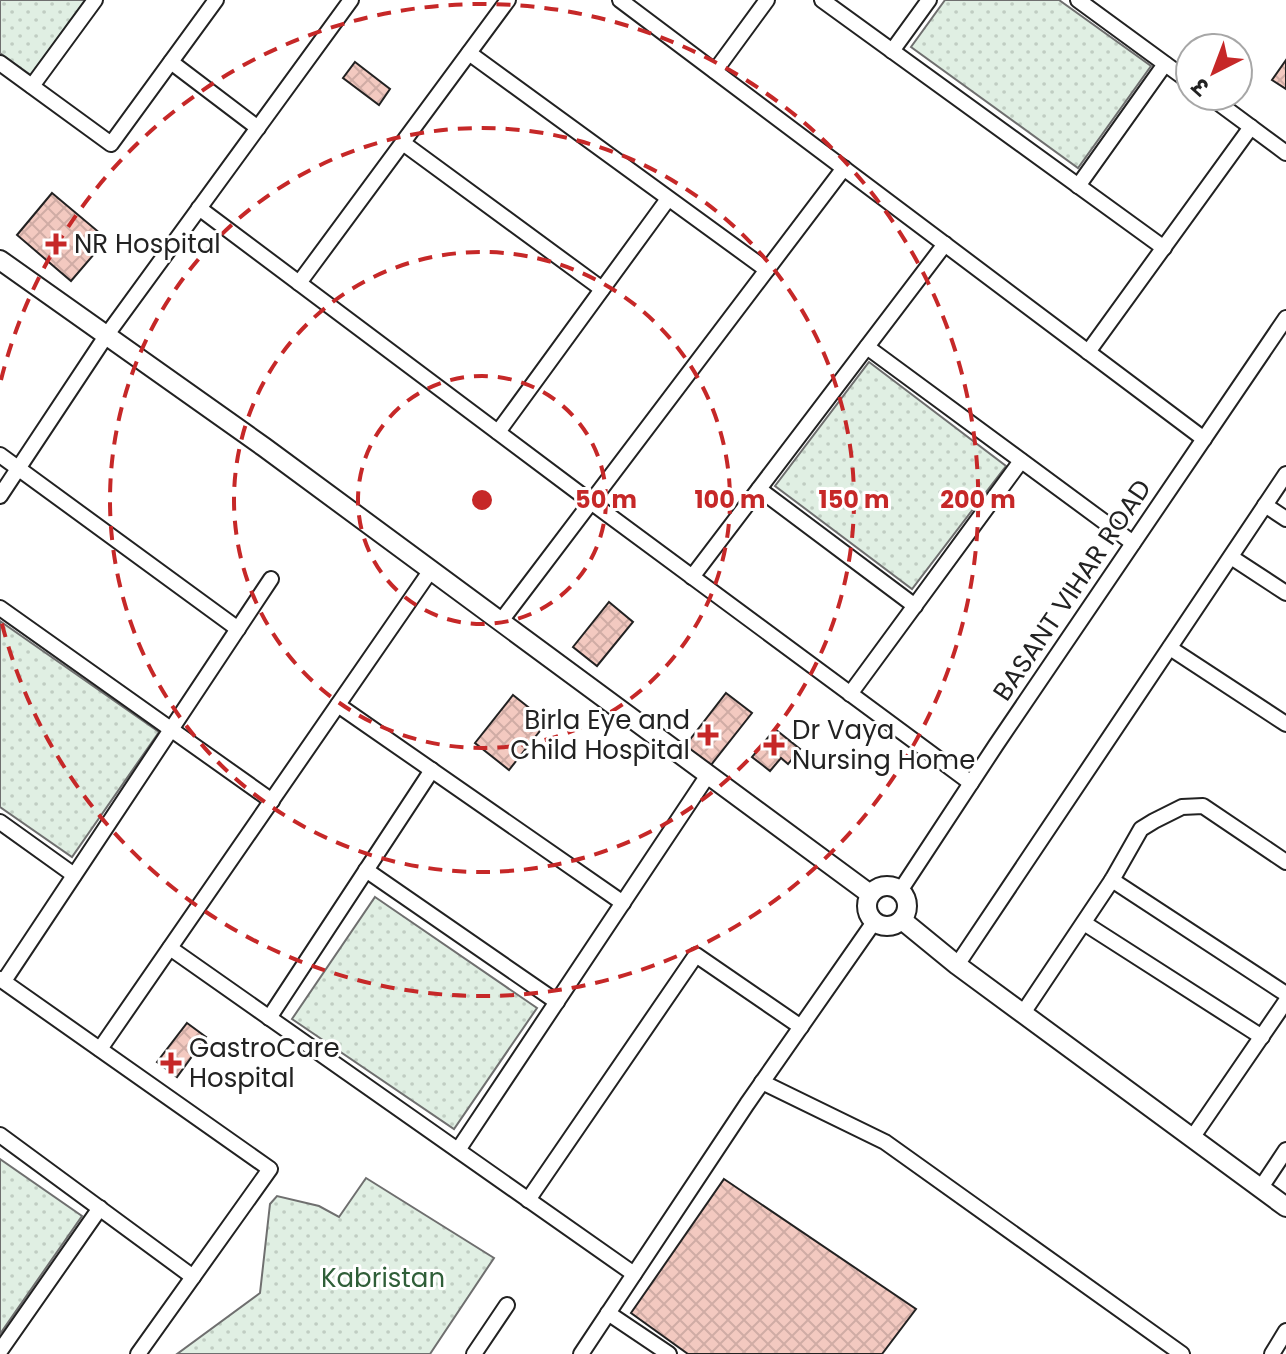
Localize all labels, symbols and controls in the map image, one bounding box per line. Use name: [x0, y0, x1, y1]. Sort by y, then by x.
north arrow: [1174, 32, 1254, 112]
text: उ: [1186, 70, 1217, 103]
place label: NR Hospital: [74, 226, 221, 262]
marker: NR Hospital: [45, 233, 67, 255]
street label: BASANT VIHAR ROAD: [984, 472, 1160, 708]
text: 50 m: [575, 483, 637, 516]
text: 100 m: [695, 483, 765, 516]
text: 150 m: [819, 483, 889, 516]
text: 200 m: [940, 483, 1016, 516]
centre of rings: [468, 486, 496, 514]
place label: Birla Eye and Child Hospital: [510, 702, 690, 768]
place label: Dr Vaya Nursing Home: [792, 712, 975, 778]
marker: Birla Eye and Child Hospital: [697, 724, 719, 746]
marker: Dr Vaya Nursing Home: [763, 734, 785, 756]
place label: GastroCare Hospital: [189, 1030, 340, 1096]
marker: GastroCare Hospital: [160, 1052, 182, 1074]
park label: Kabristan: [321, 1260, 445, 1296]

